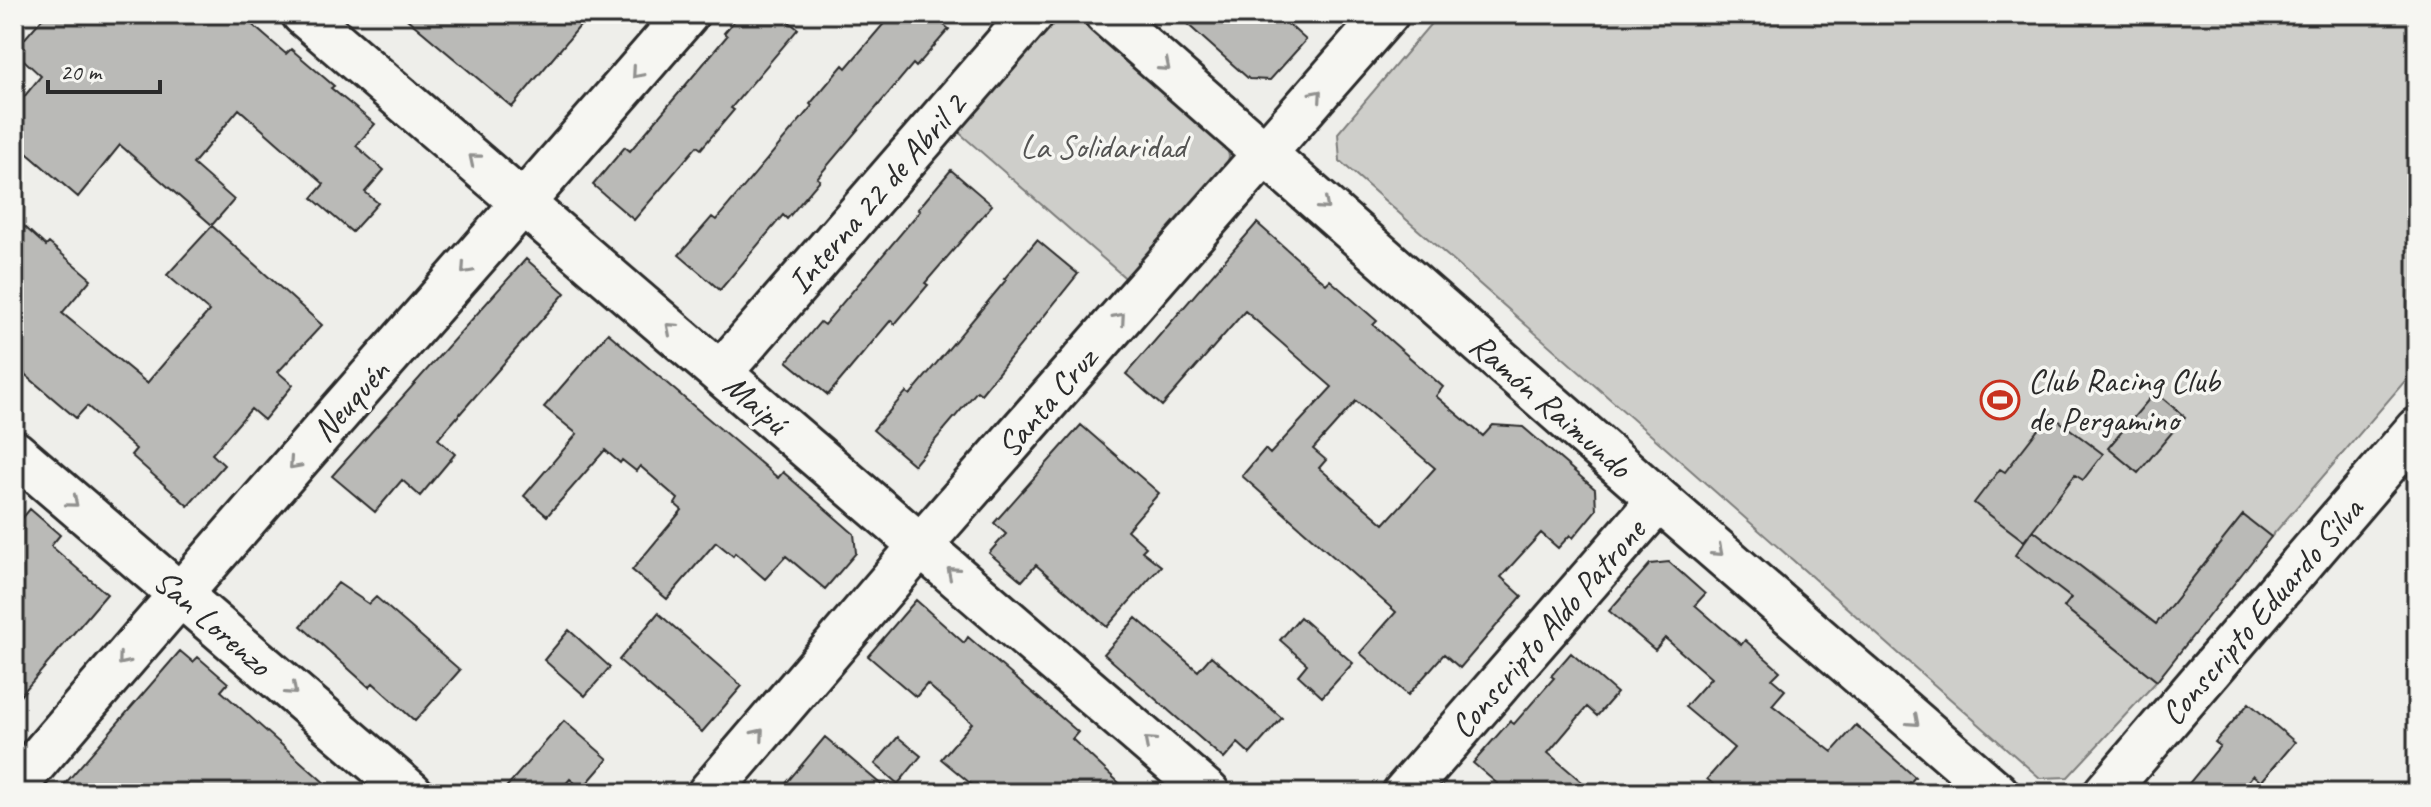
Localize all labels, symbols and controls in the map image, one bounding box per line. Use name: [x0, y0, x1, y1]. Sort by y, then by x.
scale bar: [48, 44, 160, 94]
one-way arrow: [1156, 56, 1170, 70]
text: 20 m: [60, 57, 103, 87]
one-way arrow: [632, 64, 646, 78]
street label: Interna 22 de Abril 2: [778, 82, 977, 302]
one-way arrow: [1307, 90, 1321, 104]
park label: La Solidaridad: [1020, 125, 1191, 168]
one-way arrow: [468, 154, 483, 169]
one-way arrow: [1314, 196, 1329, 210]
one-way arrow: [461, 260, 476, 275]
one-way arrow: [1111, 313, 1125, 328]
street label: Ramón Raimundo: [1461, 323, 1642, 489]
one-way arrow: [665, 324, 680, 338]
street label: Santa Cruz: [987, 336, 1108, 466]
street label: Neuquén: [302, 349, 400, 450]
place label: Club Racing Club de Pergamino: [2028, 359, 2222, 441]
street label: Maipú: [715, 364, 798, 445]
sports icon: Club Racing Club de Pergamino: [1979, 379, 2021, 421]
one-way arrow: [288, 455, 303, 469]
street label: Conscripto Eduardo Silva: [2151, 487, 2374, 734]
one-way arrow: [64, 492, 79, 507]
street label: Conscripto Aldo Patrone: [1440, 508, 1656, 747]
one-way arrow: [1709, 541, 1723, 556]
street label: San Lorenzo: [145, 559, 282, 687]
one-way arrow: [946, 567, 961, 582]
one-way arrow: [118, 651, 133, 665]
one-way arrow: [283, 680, 297, 694]
one-way arrow: [1905, 712, 1920, 726]
one-way arrow: [750, 728, 764, 743]
one-way arrow: [1143, 737, 1158, 752]

